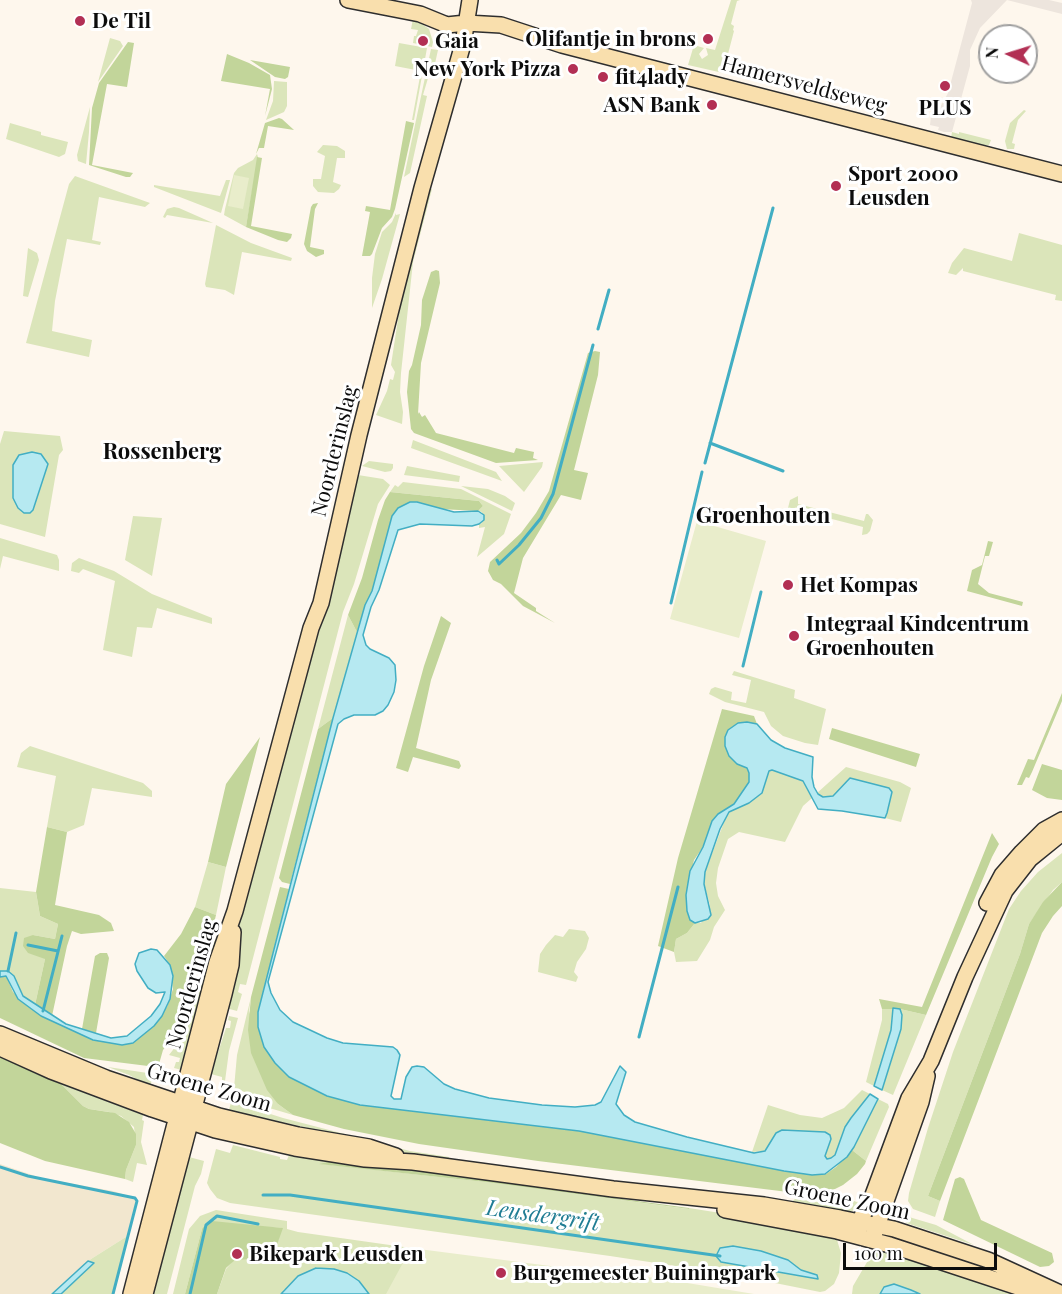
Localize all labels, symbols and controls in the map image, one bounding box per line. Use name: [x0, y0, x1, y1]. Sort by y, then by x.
place label: De Til: [92, 8, 151, 34]
marker: De Til: [73, 14, 87, 28]
north arrow: [978, 24, 1038, 84]
place label: Olifantje in brons: [525, 26, 696, 52]
place label: Gaia: [435, 28, 479, 54]
marker: Olifantje in brons: [701, 32, 715, 46]
marker: Gaia: [416, 34, 430, 48]
text: N: [981, 46, 1002, 59]
street label: Hamersveldseweg: [718, 51, 890, 119]
place label: New York Pizza: [414, 56, 561, 82]
marker: New York Pizza: [566, 62, 580, 76]
place label: fit4lady: [615, 64, 688, 90]
marker: fit4lady: [596, 70, 610, 84]
marker: PLUS: [938, 79, 952, 93]
place label: ASN Bank: [604, 92, 700, 118]
place label: PLUS: [919, 95, 971, 121]
marker: ASN Bank: [705, 98, 719, 112]
place label: Sport 2000 Leusden: [848, 161, 958, 211]
marker: Sport 2000 Leusden: [829, 179, 843, 193]
street label: Noorderinslag: [307, 383, 363, 519]
district label: Rossenberg: [103, 439, 221, 465]
district label: Groenhouten: [696, 503, 830, 529]
place label: Het Kompas: [800, 572, 918, 598]
marker: Het Kompas: [781, 578, 795, 592]
place label: Integraal Kindcentrum Groenhouten: [806, 611, 1029, 661]
marker: Integraal Kindcentrum Groenhouten: [787, 629, 801, 643]
street label: Noorderinslag: [161, 916, 223, 1052]
street label: Groene Zoom: [144, 1058, 274, 1118]
street label: Groene Zoom: [782, 1174, 912, 1226]
water label: Leusdergrift: [485, 1195, 601, 1237]
scale bar: [846, 1231, 1000, 1269]
place label: Bikepark Leusden: [249, 1241, 424, 1267]
text: 100 m: [854, 1241, 903, 1265]
marker: Bikepark Leusden: [230, 1247, 244, 1261]
place label: Burgemeester Buiningpark: [513, 1260, 776, 1286]
marker: Burgemeester Buiningpark: [494, 1266, 508, 1280]

